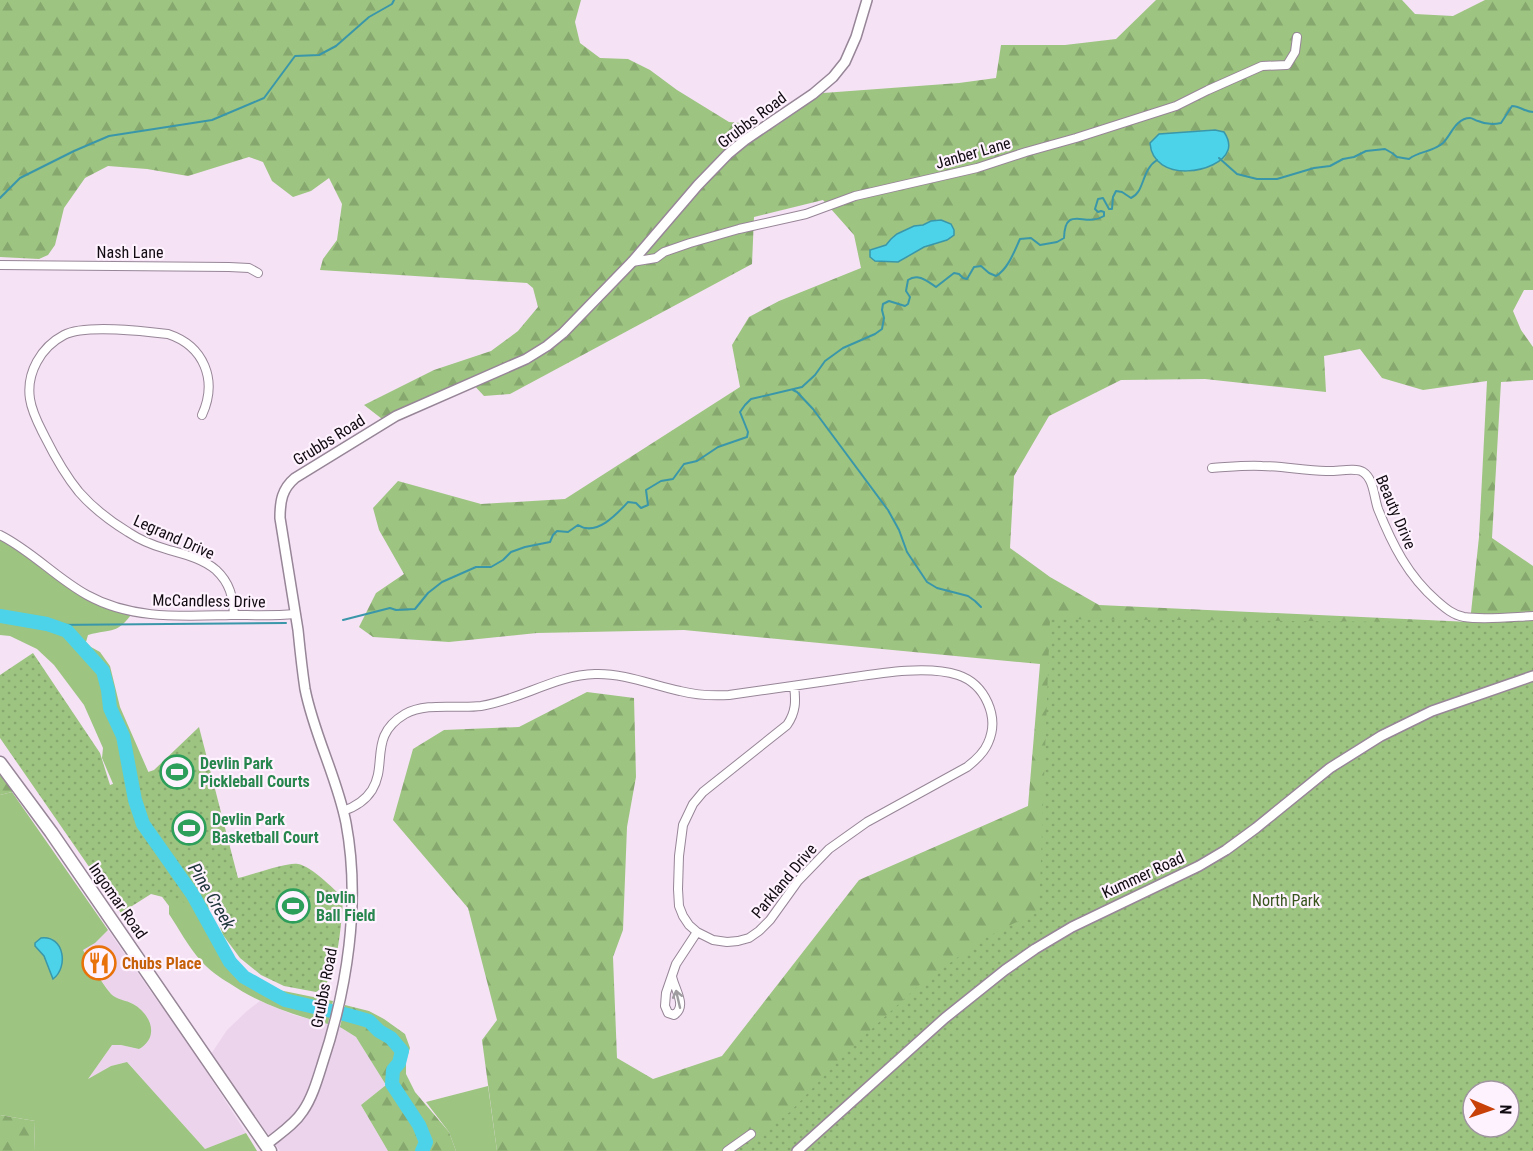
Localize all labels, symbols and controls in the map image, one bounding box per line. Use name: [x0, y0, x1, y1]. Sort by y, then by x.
street label: Grubbs Road: [714, 88, 790, 152]
street label: Janber Lane: [933, 133, 1013, 173]
street label: Nash Lane: [97, 243, 163, 262]
street label: Grubbs Road: [290, 410, 368, 470]
street label: Beauty Drive: [1372, 472, 1420, 552]
street label: Legrand Drive: [131, 511, 217, 563]
street label: McCandless Drive: [152, 591, 266, 611]
sports icon: Devlin Park Pickleball Courts: [159, 754, 195, 790]
place label: Devlin Park Pickleball Courts: [200, 754, 310, 791]
sports icon: Devlin Park Basketball Court: [171, 810, 207, 846]
place label: Devlin Park Basketball Court: [212, 810, 319, 847]
street label: Parkland Drive: [747, 840, 821, 922]
street label: Kummer Road: [1099, 848, 1187, 902]
street label: Ingomar Road: [85, 859, 151, 943]
water label: Pine Creek: [184, 859, 241, 934]
sports icon: Devlin Ball Field: [275, 888, 311, 924]
place label: Devlin Ball Field: [316, 888, 376, 925]
park label: North Park: [1252, 891, 1321, 910]
restaurant icon: Chubs Place: [81, 945, 117, 981]
street label: Grubbs Road: [307, 946, 341, 1030]
place label: Chubs Place: [122, 954, 202, 973]
one-way arrow: [671, 990, 683, 1009]
north arrow: [1461, 1079, 1521, 1139]
text: N: [1496, 1104, 1515, 1115]

